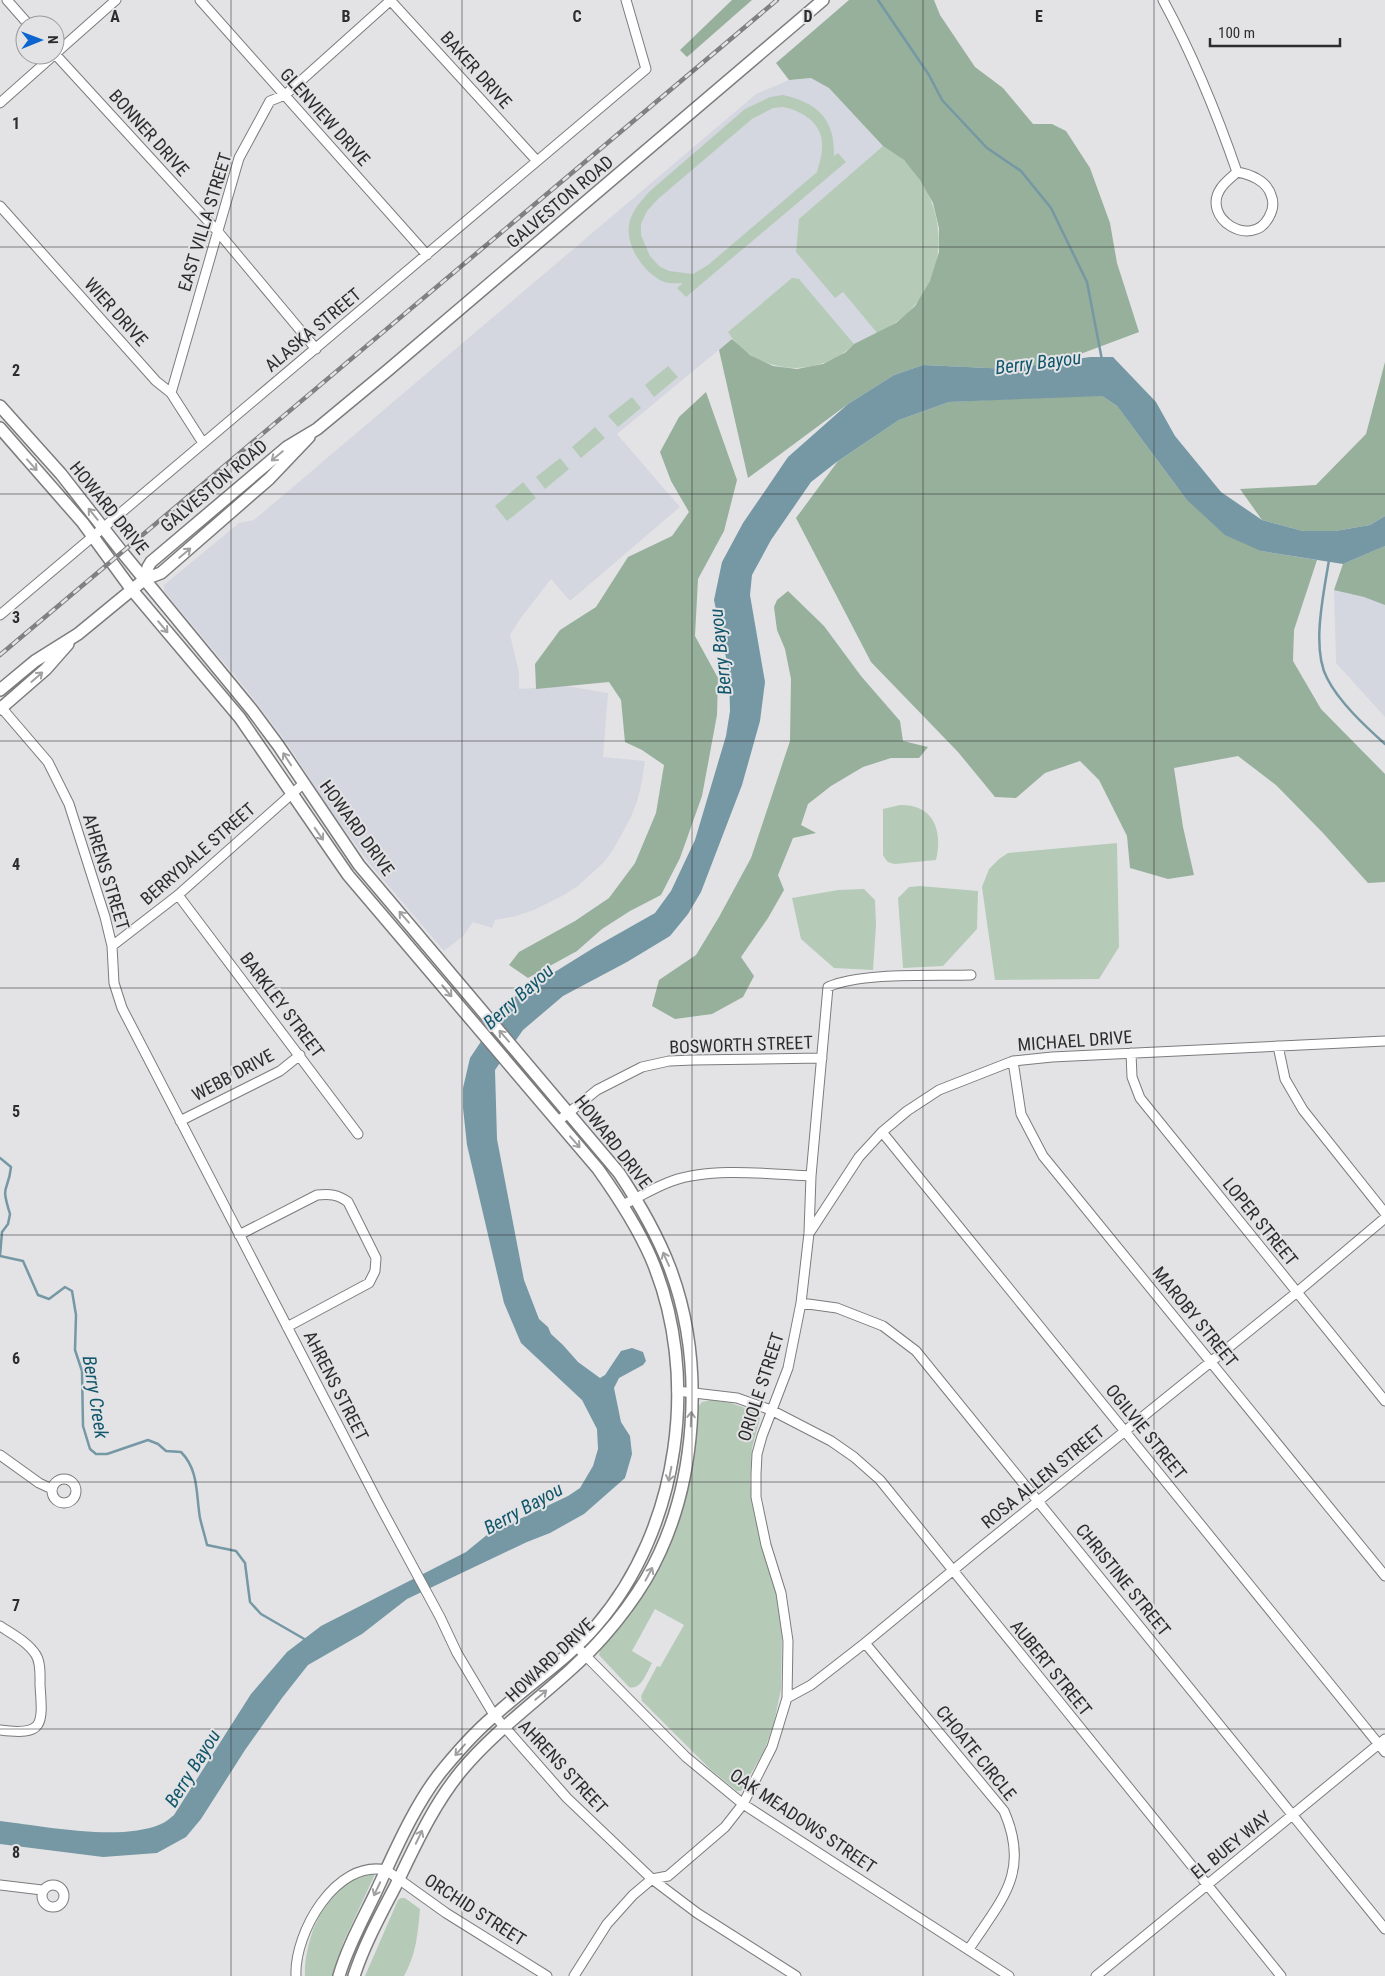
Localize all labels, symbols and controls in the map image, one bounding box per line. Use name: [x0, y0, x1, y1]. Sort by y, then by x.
text: A: [110, 7, 120, 26]
text: B: [342, 7, 351, 26]
text: C: [572, 7, 582, 26]
text: D: [803, 7, 813, 26]
text: E: [1035, 7, 1043, 26]
north arrow: [15, 15, 65, 65]
scale bar: [1210, 15, 1340, 47]
text: 100 m: [1218, 24, 1255, 42]
street label: BAKER DRIVE: [436, 27, 516, 112]
text: N: [45, 35, 61, 44]
street label: GLENVIEW DRIVE: [276, 64, 375, 170]
street label: BONNER DRIVE: [105, 85, 194, 180]
text: 1: [12, 114, 20, 133]
street label: EAST VILLA STREET: [173, 150, 236, 294]
street label: GALVESTON ROAD: [502, 151, 617, 252]
street label: WIER DRIVE: [80, 273, 152, 350]
street label: ALASKA STREET: [260, 283, 365, 376]
water label: Berry Bayou: [994, 346, 1082, 379]
text: 2: [12, 361, 20, 380]
street label: GALVESTON ROAD: [156, 435, 271, 536]
one-way arrow: [270, 450, 283, 461]
street label: HOWARD DRIVE: [66, 457, 153, 558]
one-way arrow: [27, 458, 38, 471]
one-way arrow: [87, 508, 98, 521]
one-way arrow: [178, 547, 191, 558]
text: 3: [12, 608, 20, 627]
water label: Berry Bayou: [705, 608, 736, 696]
one-way arrow: [158, 620, 169, 633]
one-way arrow: [30, 671, 43, 683]
one-way arrow: [282, 752, 292, 766]
street label: HOWARD DRIVE: [316, 776, 399, 880]
street label: BERRYDALE STREET: [136, 798, 259, 909]
street label: AHRENS STREET: [79, 811, 134, 932]
one-way arrow: [314, 827, 324, 841]
text: 4: [12, 855, 20, 874]
one-way arrow: [398, 911, 410, 924]
street label: BARKLEY STREET: [236, 948, 329, 1061]
water label: Berry Bayou: [478, 959, 558, 1034]
one-way arrow: [441, 985, 453, 998]
street label: MICHAEL DRIVE: [1017, 1026, 1133, 1055]
one-way arrow: [499, 1030, 510, 1043]
street label: BOSWORTH STREET: [669, 1031, 813, 1058]
street label: WEBB DRIVE: [188, 1044, 277, 1105]
street label: HOWARD DRIVE: [570, 1091, 656, 1193]
text: 5: [12, 1102, 20, 1121]
one-way arrow: [569, 1136, 580, 1149]
street label: LOPER STREET: [1219, 1173, 1302, 1270]
one-way arrow: [661, 1252, 671, 1267]
street label: MAROBY STREET: [1148, 1262, 1242, 1371]
street label: AHRENS STREET: [300, 1327, 373, 1444]
street label: ORIOLE STREET: [733, 1330, 788, 1444]
text: 6: [12, 1349, 20, 1368]
water label: Berry Creek: [78, 1354, 114, 1441]
street label: OGILVIE STREET: [1102, 1380, 1191, 1484]
one-way arrow: [686, 1411, 696, 1427]
street label: ROSA ALLEN STREET: [977, 1421, 1108, 1532]
one-way arrow: [665, 1466, 674, 1482]
water label: Berry Bayou: [480, 1477, 567, 1539]
street label: CHRISTINE STREET: [1072, 1519, 1175, 1640]
one-way arrow: [645, 1567, 654, 1582]
text: 7: [12, 1596, 20, 1615]
street label: HOWARD DRIVE: [501, 1613, 598, 1706]
street label: AUBERT STREET: [1006, 1616, 1096, 1720]
one-way arrow: [535, 1689, 548, 1700]
street label: CHOATE CIRCLE: [932, 1701, 1021, 1804]
street label: AHRENS STREET: [515, 1715, 612, 1818]
water label: Berry Bayou: [160, 1725, 225, 1811]
one-way arrow: [454, 1743, 466, 1756]
street label: OAK MEADOWS STREET: [726, 1764, 880, 1877]
street label: EL BUEY WAY: [1187, 1806, 1275, 1883]
one-way arrow: [415, 1830, 424, 1845]
text: 8: [12, 1843, 20, 1862]
street label: ORCHID STREET: [421, 1869, 530, 1950]
one-way arrow: [372, 1881, 381, 1896]

